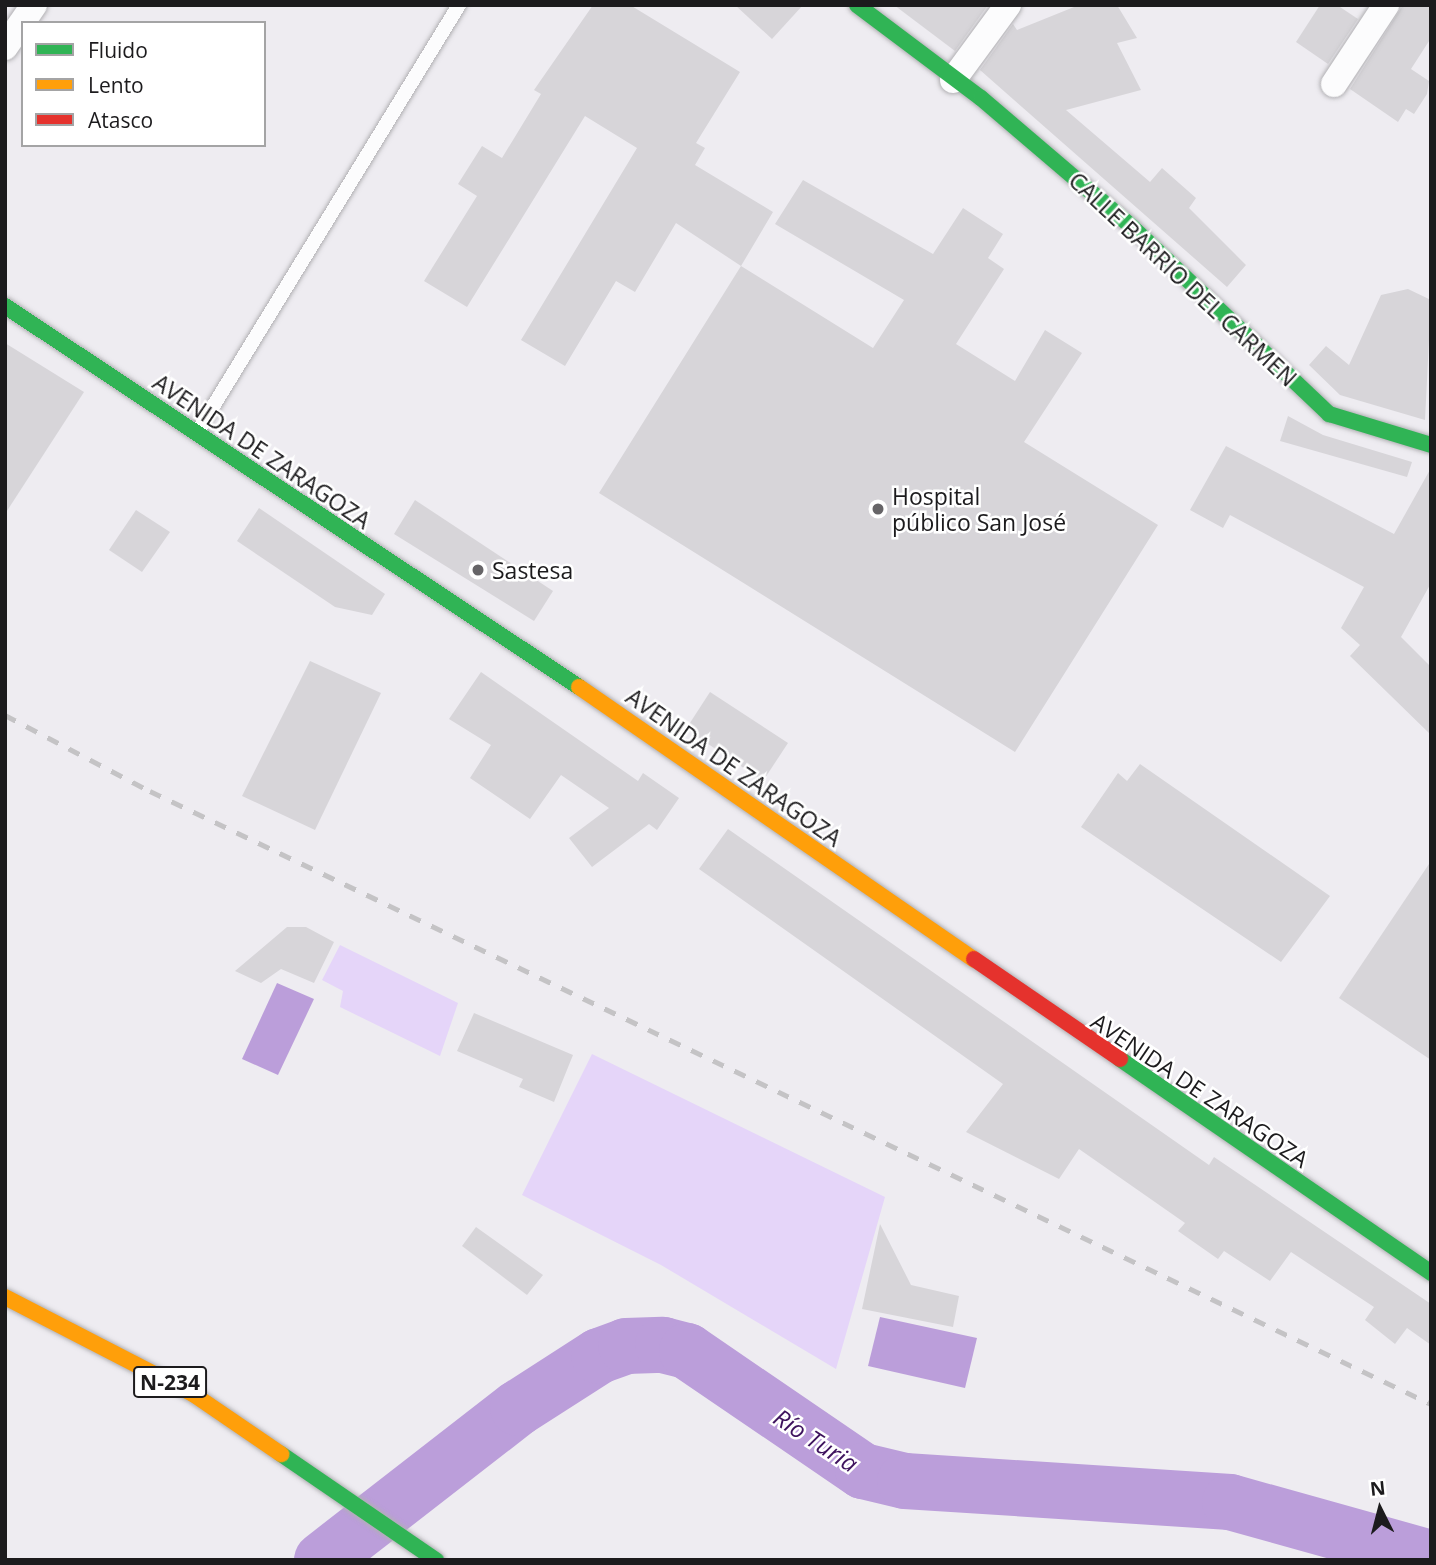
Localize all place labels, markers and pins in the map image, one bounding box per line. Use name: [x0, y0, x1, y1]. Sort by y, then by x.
place label: Hospital público San José: [892, 482, 1066, 536]
marker: Hospital público San José: [870, 501, 886, 517]
place label: Sastesa: [492, 556, 573, 584]
marker: Sastesa: [470, 562, 486, 578]

